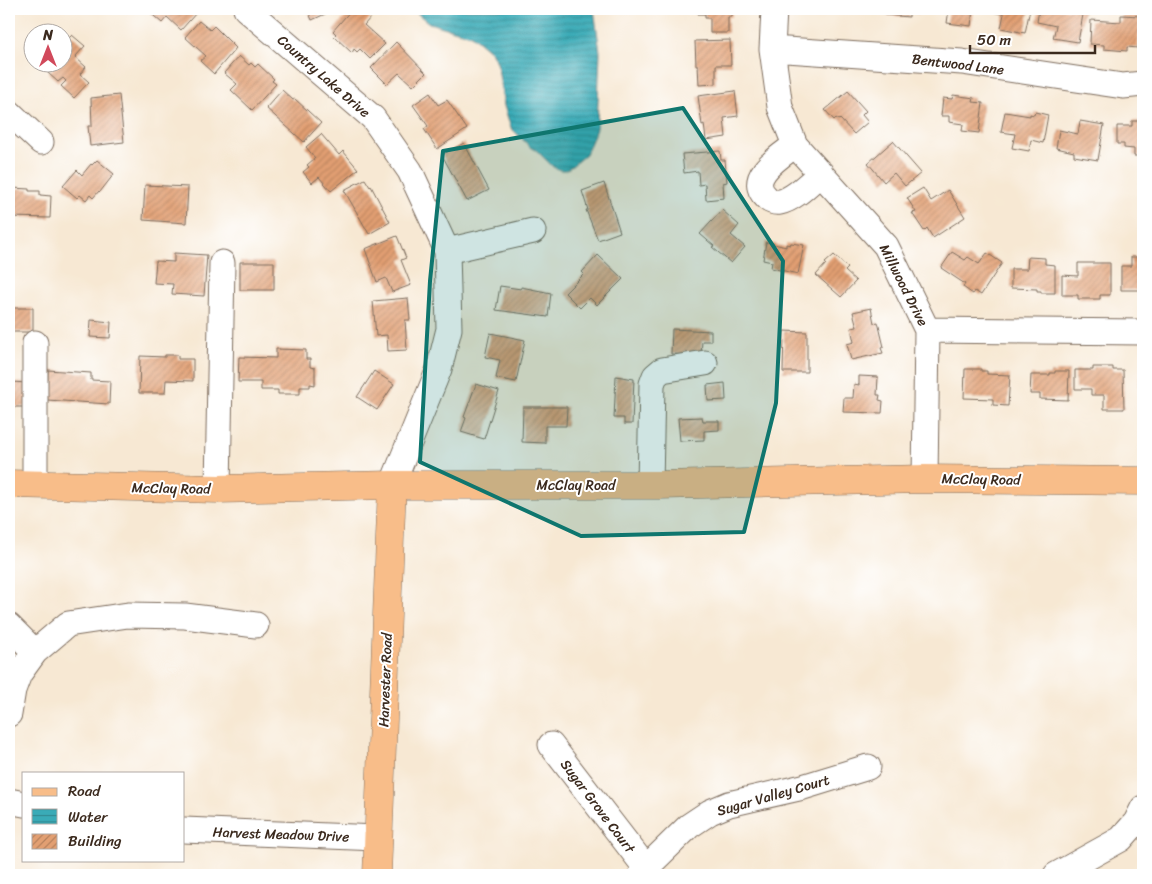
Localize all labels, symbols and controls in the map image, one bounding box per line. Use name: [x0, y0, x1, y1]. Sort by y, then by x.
north arrow: [22, 22, 72, 72]
scale bar: [970, 22, 1094, 54]
text: N: [42, 23, 53, 48]
text: 50 m: [977, 27, 1012, 53]
street label: Country Lake Drive: [271, 29, 376, 124]
street label: Bentwood Lane: [910, 46, 1005, 83]
street label: Millwood Drive: [872, 240, 935, 331]
street label: McClay Road: [941, 466, 1022, 493]
street label: McClay Road: [537, 473, 617, 498]
street label: McClay Road: [131, 475, 212, 502]
street label: Harvester Road: [371, 631, 400, 728]
street label: Sugar Grove Court: [554, 754, 642, 860]
street label: Sugar Valley Court: [714, 767, 833, 824]
legend: [22, 772, 185, 862]
text: Road: [68, 778, 101, 804]
text: Water: [68, 804, 108, 830]
street label: Harvest Meadow Drive: [212, 820, 350, 849]
text: Building: [68, 828, 122, 854]

